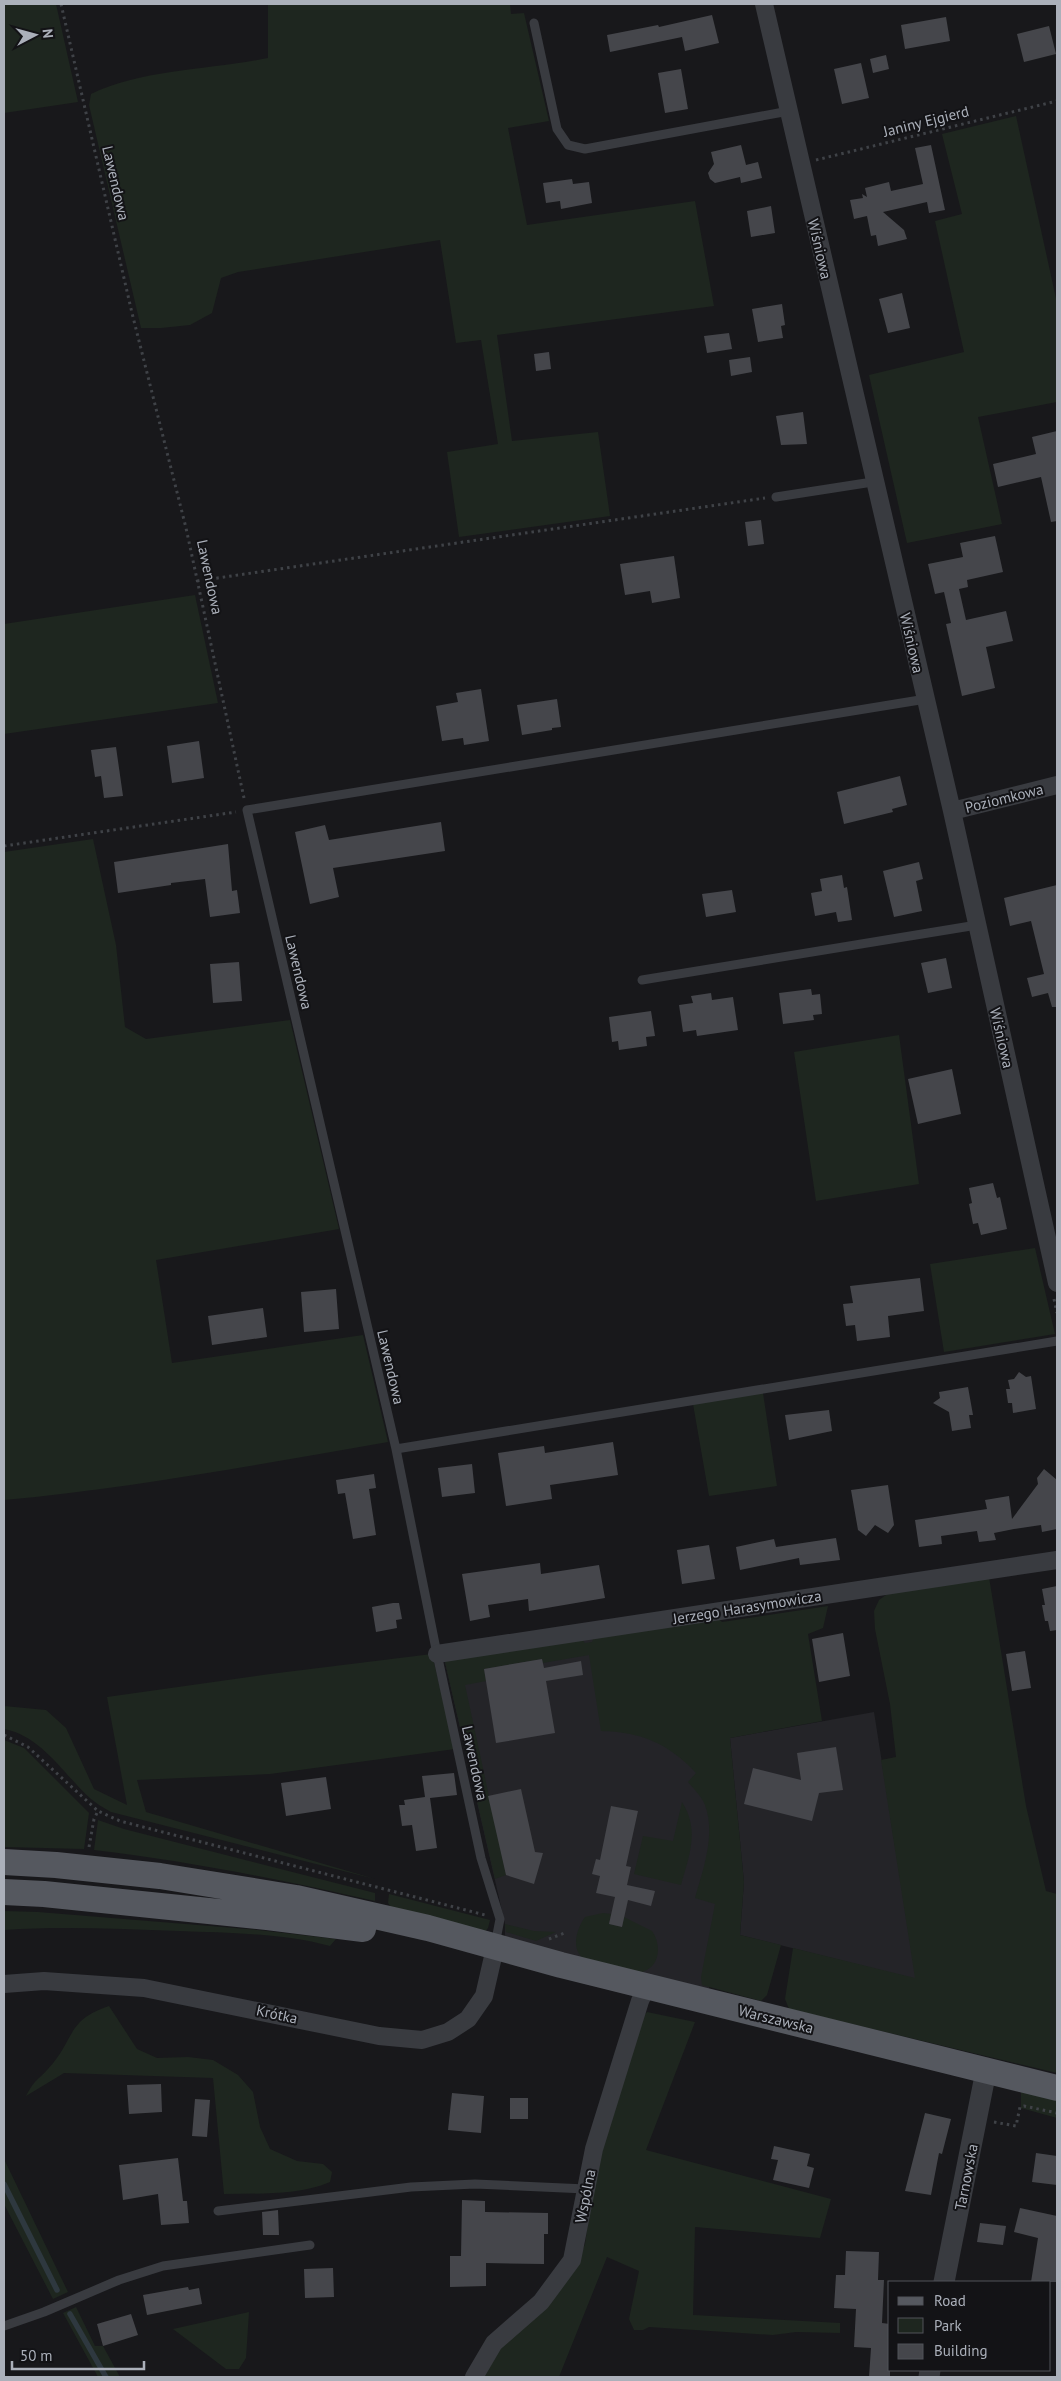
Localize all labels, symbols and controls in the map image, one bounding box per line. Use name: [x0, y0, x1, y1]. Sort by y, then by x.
north arrow: [10, 10, 60, 60]
text: N: [38, 28, 57, 39]
street label: Janiny Ejgierd: [880, 101, 971, 141]
street label: Lawendowa: [98, 144, 134, 222]
street label: Wiśniowa: [804, 217, 836, 281]
street label: Lawendowa: [193, 538, 227, 616]
street label: Wiśniowa: [896, 611, 928, 675]
street label: Poziomkowa: [963, 779, 1045, 817]
street label: Lawendowa: [281, 933, 317, 1011]
street label: Wiśniowa: [986, 1006, 1018, 1070]
street label: Lawendowa: [373, 1328, 409, 1406]
street label: Jerzego Harasymowicza: [670, 1586, 823, 1628]
street label: Lawendowa: [458, 1724, 492, 1802]
street label: Krótka: [255, 2000, 299, 2028]
street label: Warszawska: [736, 2000, 816, 2038]
street label: Tarnowska: [950, 2142, 982, 2212]
street label: Wspólna: [570, 2168, 600, 2224]
legend: [888, 2281, 1051, 2371]
text: Road: [934, 2291, 966, 2310]
text: Park: [934, 2316, 962, 2335]
scale bar: [12, 2338, 145, 2370]
text: Building: [934, 2341, 988, 2360]
text: 50 m: [20, 2346, 53, 2365]

